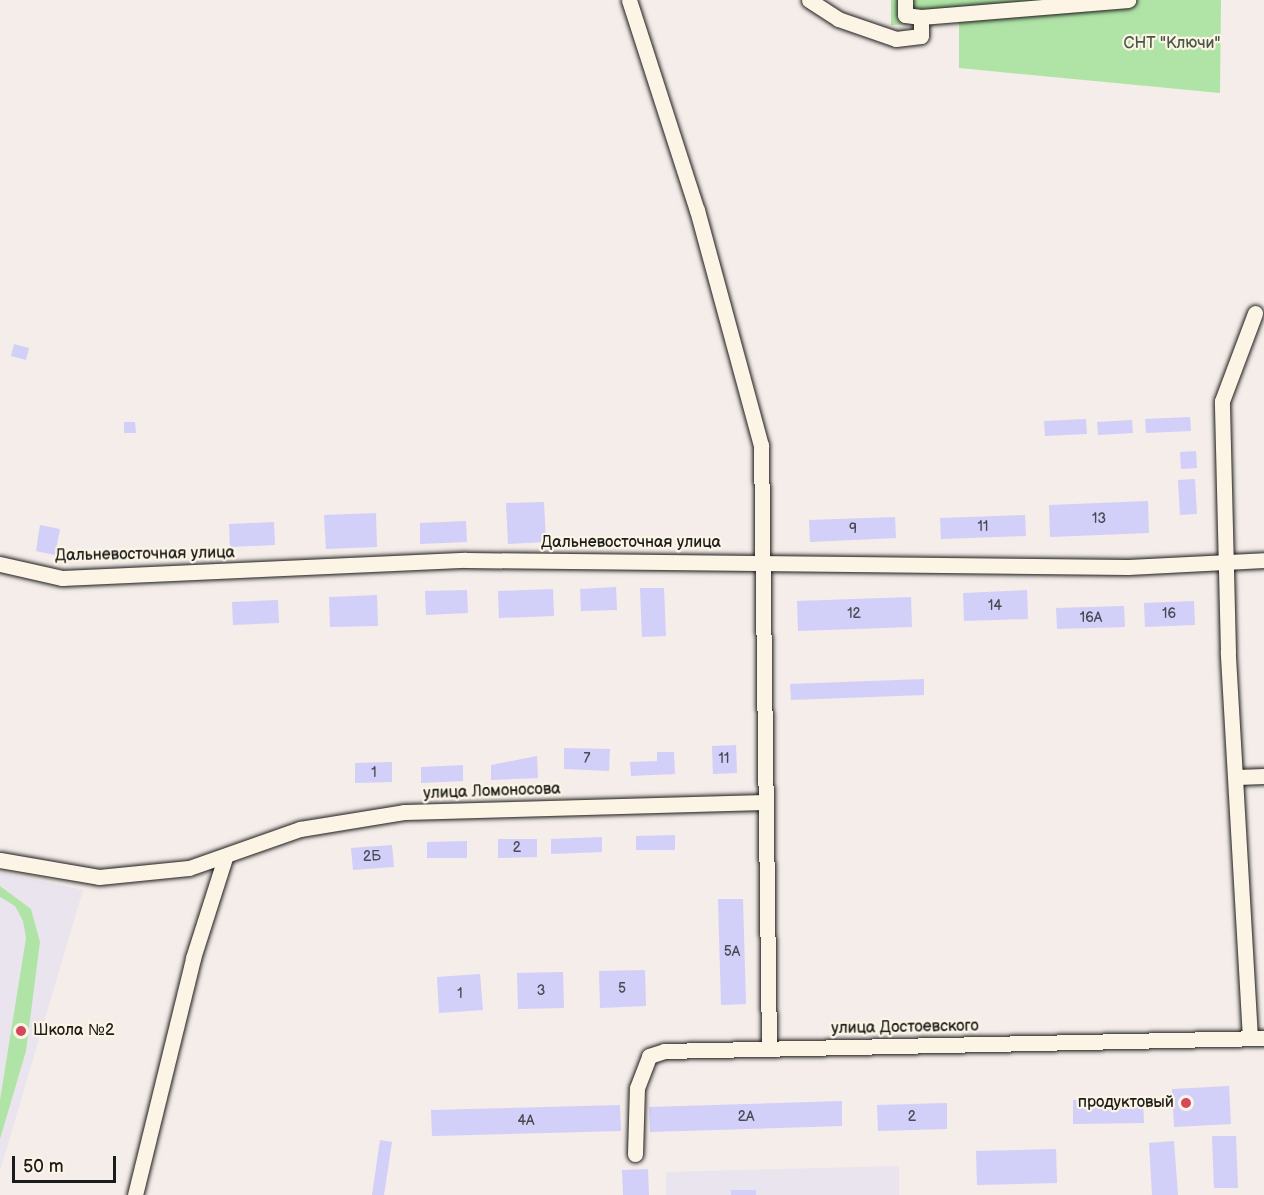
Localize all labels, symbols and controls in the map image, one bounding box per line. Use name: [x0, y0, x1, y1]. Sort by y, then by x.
park label: СНТ "Ключи": [1124, 34, 1220, 54]
house number: 13: [1092, 511, 1106, 527]
house number: 11: [978, 519, 988, 535]
house number: 9: [849, 521, 857, 537]
street label: Дальневосточная улица: [541, 533, 721, 553]
street label: Дальневосточная улица: [55, 544, 235, 566]
house number: 14: [988, 598, 1002, 614]
house number: 12: [847, 606, 861, 622]
house number: 16: [1162, 606, 1176, 622]
house number: 16А: [1080, 610, 1102, 626]
house number: 7: [584, 751, 590, 767]
house number: 11: [719, 751, 729, 767]
house number: 1: [371, 765, 377, 781]
street label: улица Ломоносова: [423, 780, 561, 804]
house number: 2: [513, 840, 521, 856]
house number: 2Б: [363, 849, 381, 865]
house number: 5А: [724, 944, 740, 960]
house number: 5: [618, 981, 626, 997]
house number: 3: [537, 983, 545, 999]
house number: 1: [457, 986, 463, 1002]
street label: улица Достоевского: [831, 1017, 979, 1039]
place label: Школа №2: [33, 1021, 114, 1041]
marker: Школа №2: [14, 1024, 28, 1038]
place label: продуктовый: [1078, 1093, 1174, 1113]
marker: продуктовый: [1179, 1096, 1193, 1110]
house number: 2А: [738, 1109, 754, 1125]
house number: 2: [908, 1109, 916, 1125]
house number: 4А: [517, 1113, 535, 1129]
scale bar: [15, 1144, 118, 1182]
text: 50 m: [23, 1156, 64, 1177]

